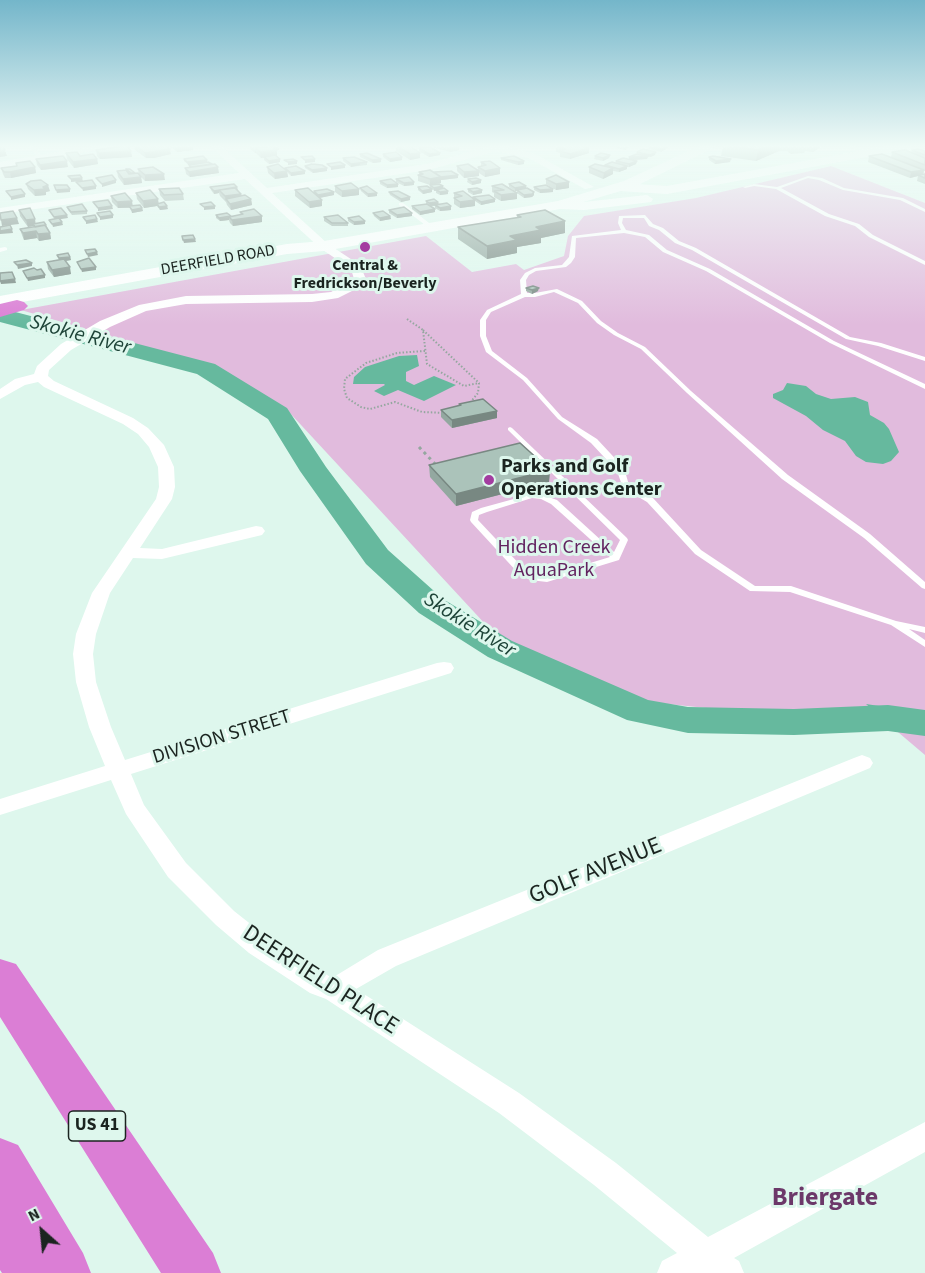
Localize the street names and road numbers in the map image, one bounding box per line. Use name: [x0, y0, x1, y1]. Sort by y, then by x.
street label: DEERFIELD ROAD: [160, 242, 276, 280]
street label: DIVISION STREET: [150, 706, 294, 770]
street label: GOLF AVENUE: [526, 832, 666, 912]
street label: DEERFIELD PLACE: [237, 920, 403, 1042]
road number: US 41: [68, 1111, 126, 1141]

